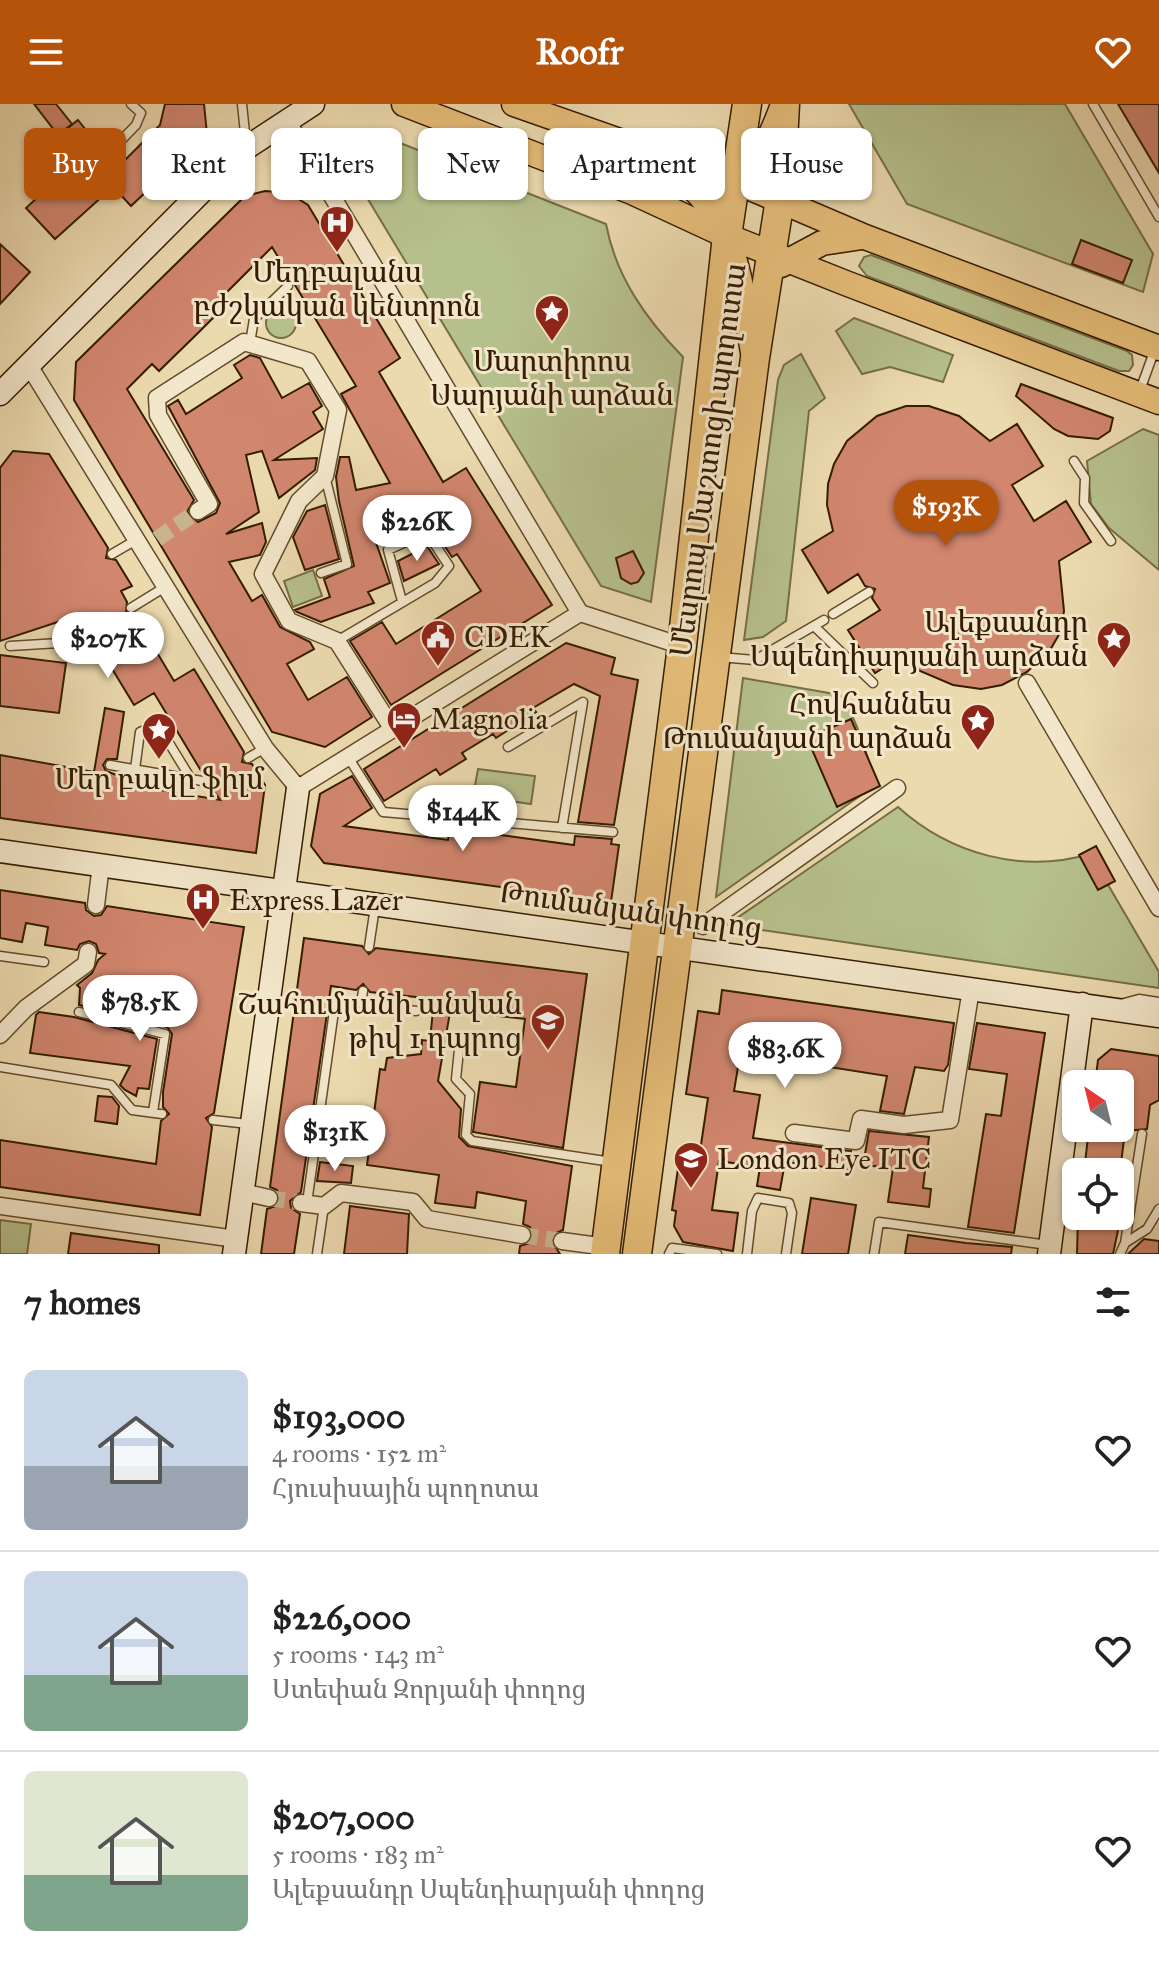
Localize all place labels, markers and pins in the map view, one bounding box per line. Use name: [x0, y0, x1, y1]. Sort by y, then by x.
hospital icon: Մեդբալանս բժշկական կենտրոն: [318, 204, 356, 254]
place label: Մեդբալանս բժշկական կենտրոն: [194, 254, 480, 324]
place icon: Մարտիրոս Սարյանի արձան: [533, 293, 571, 343]
place label: Մարտիրոս Սարյանի արձան: [430, 343, 674, 413]
pin: $193K: [890, 480, 1002, 548]
pin: $226K: [361, 495, 473, 563]
place label: Ալեքսանդր Սպենդիարյանի արձան: [750, 604, 1088, 674]
pin: $207K: [52, 612, 164, 680]
public building icon: CDEK: [419, 618, 457, 668]
place label: CDEK: [464, 619, 551, 655]
place icon: Ալեքսանդր Սպենդիարյանի արձան: [1095, 620, 1133, 670]
place label: Հովհաննես Թումանյանի արձան: [662, 686, 952, 756]
hotel icon: Magnolia: [385, 700, 423, 750]
place label: Magnolia: [430, 701, 548, 737]
place icon: Հովհաննես Թումանյանի արձան: [959, 702, 997, 752]
place icon: Մեր բակը ֆիլմ: [140, 711, 178, 761]
place label: Մեր բակը ֆիլմ: [54, 761, 265, 797]
pin: $144K: [407, 785, 519, 853]
hospital icon: Express Lazer: [184, 881, 222, 931]
place label: Express Lazer: [229, 882, 404, 918]
pin: $78.5K: [75, 975, 205, 1043]
place label: Շահումյանի անվան թիվ 1 դպրոց: [238, 986, 522, 1056]
school or university icon: Շահումյանի անվան թիվ 1 դպրոց: [529, 1002, 567, 1052]
pin: $83.6K: [720, 1022, 850, 1090]
pin: $131K: [279, 1105, 391, 1173]
school or university icon: London Eye ITC: [672, 1140, 710, 1190]
place label: London Eye ITC: [717, 1141, 931, 1177]

